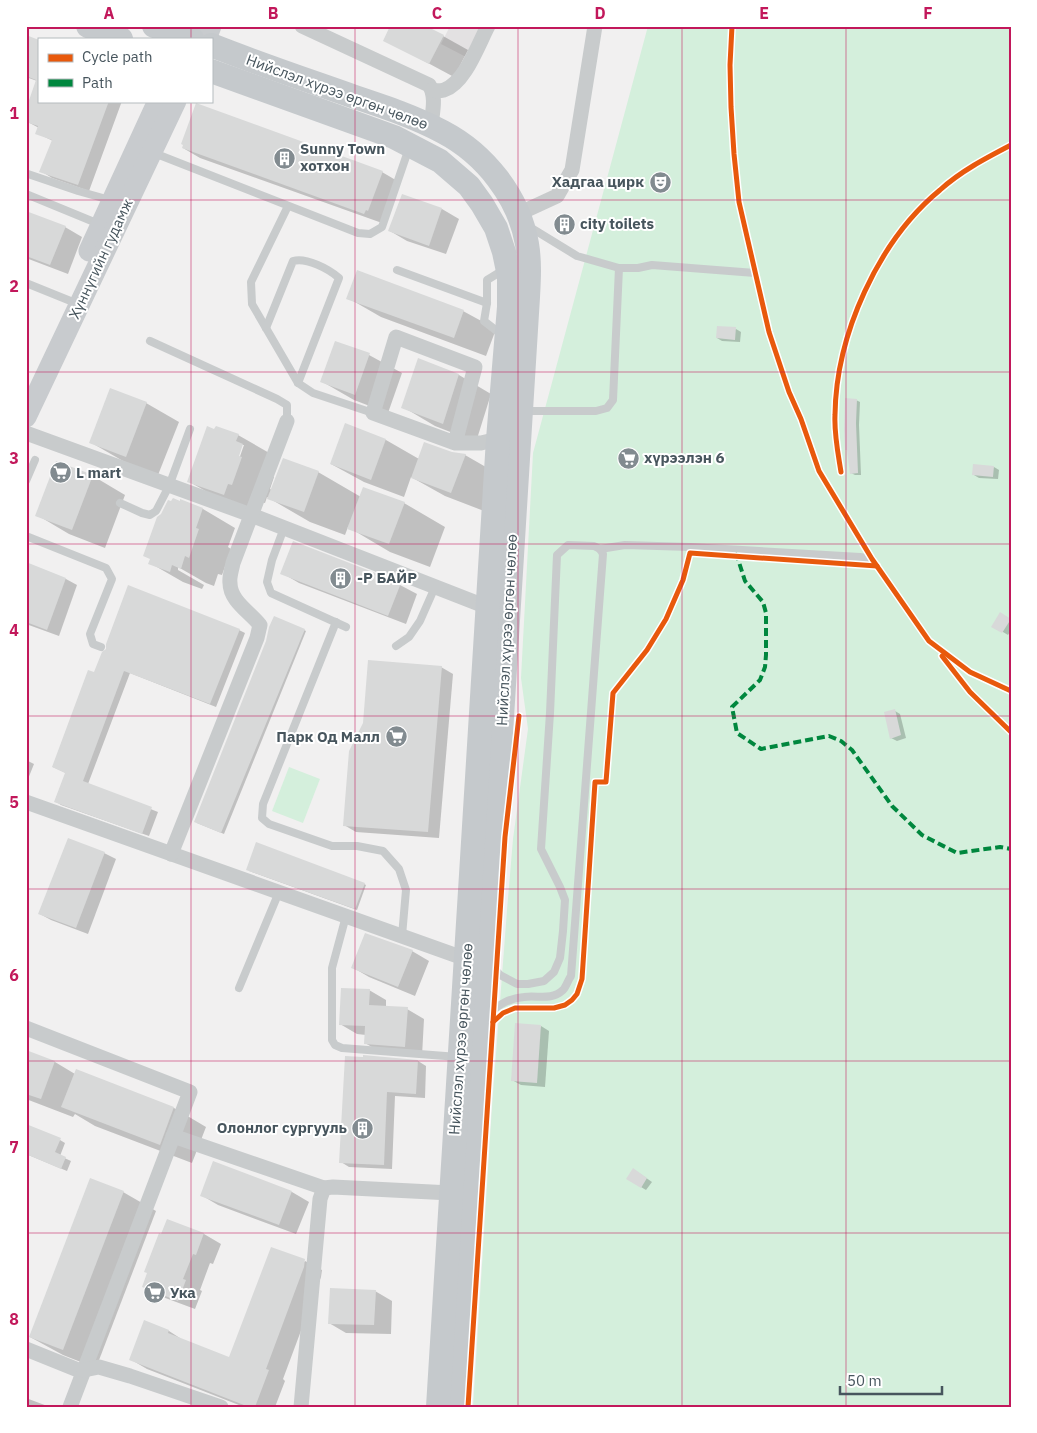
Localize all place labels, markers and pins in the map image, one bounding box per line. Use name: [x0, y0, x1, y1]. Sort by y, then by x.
place label: Sunny Town хотхон: [300, 139, 385, 175]
building icon: Sunny Town хотхон: [272, 146, 296, 170]
theatre icon: Хадгаа цирк: [648, 170, 672, 194]
place label: Хадгаа цирк: [552, 172, 644, 191]
building icon: city toilets: [552, 212, 576, 236]
place label: city toilets: [580, 214, 654, 233]
supermarket icon: хүрээлэн 6: [616, 446, 640, 470]
place label: хүрээлэн 6: [644, 448, 724, 467]
supermarket icon: L mart: [48, 461, 72, 485]
place label: L mart: [76, 463, 122, 482]
building icon: -Р БАЙР: [329, 566, 353, 590]
place label: -Р БАЙР: [357, 568, 417, 587]
supermarket icon: Парк Од Малл: [384, 725, 408, 749]
place label: Парк Од Малл: [276, 727, 380, 746]
building icon: Олонлог сургууль: [351, 1116, 375, 1140]
place label: Олонлог сургууль: [217, 1118, 348, 1137]
supermarket icon: Ука: [142, 1281, 166, 1305]
place label: Ука: [170, 1283, 196, 1302]

